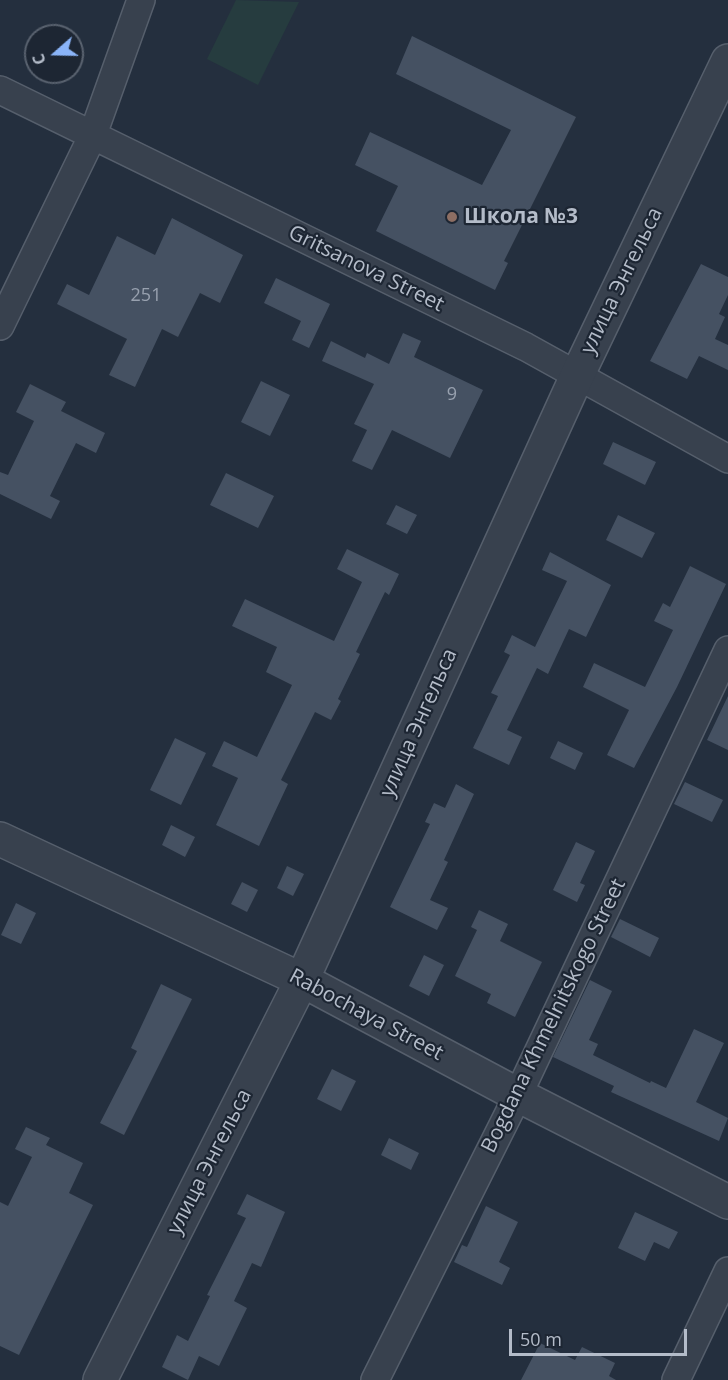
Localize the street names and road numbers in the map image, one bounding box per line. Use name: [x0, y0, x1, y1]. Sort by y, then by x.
street label: улица Энгельса: [576, 204, 668, 358]
street label: Gritsanova Street: [284, 220, 448, 318]
street label: улица Энгельса: [375, 645, 463, 801]
street label: Bogdana Khmelnitskogo Street: [477, 875, 631, 1157]
street label: Rabochaya Street: [285, 964, 447, 1066]
street label: улица Энгельса: [163, 1085, 257, 1239]

